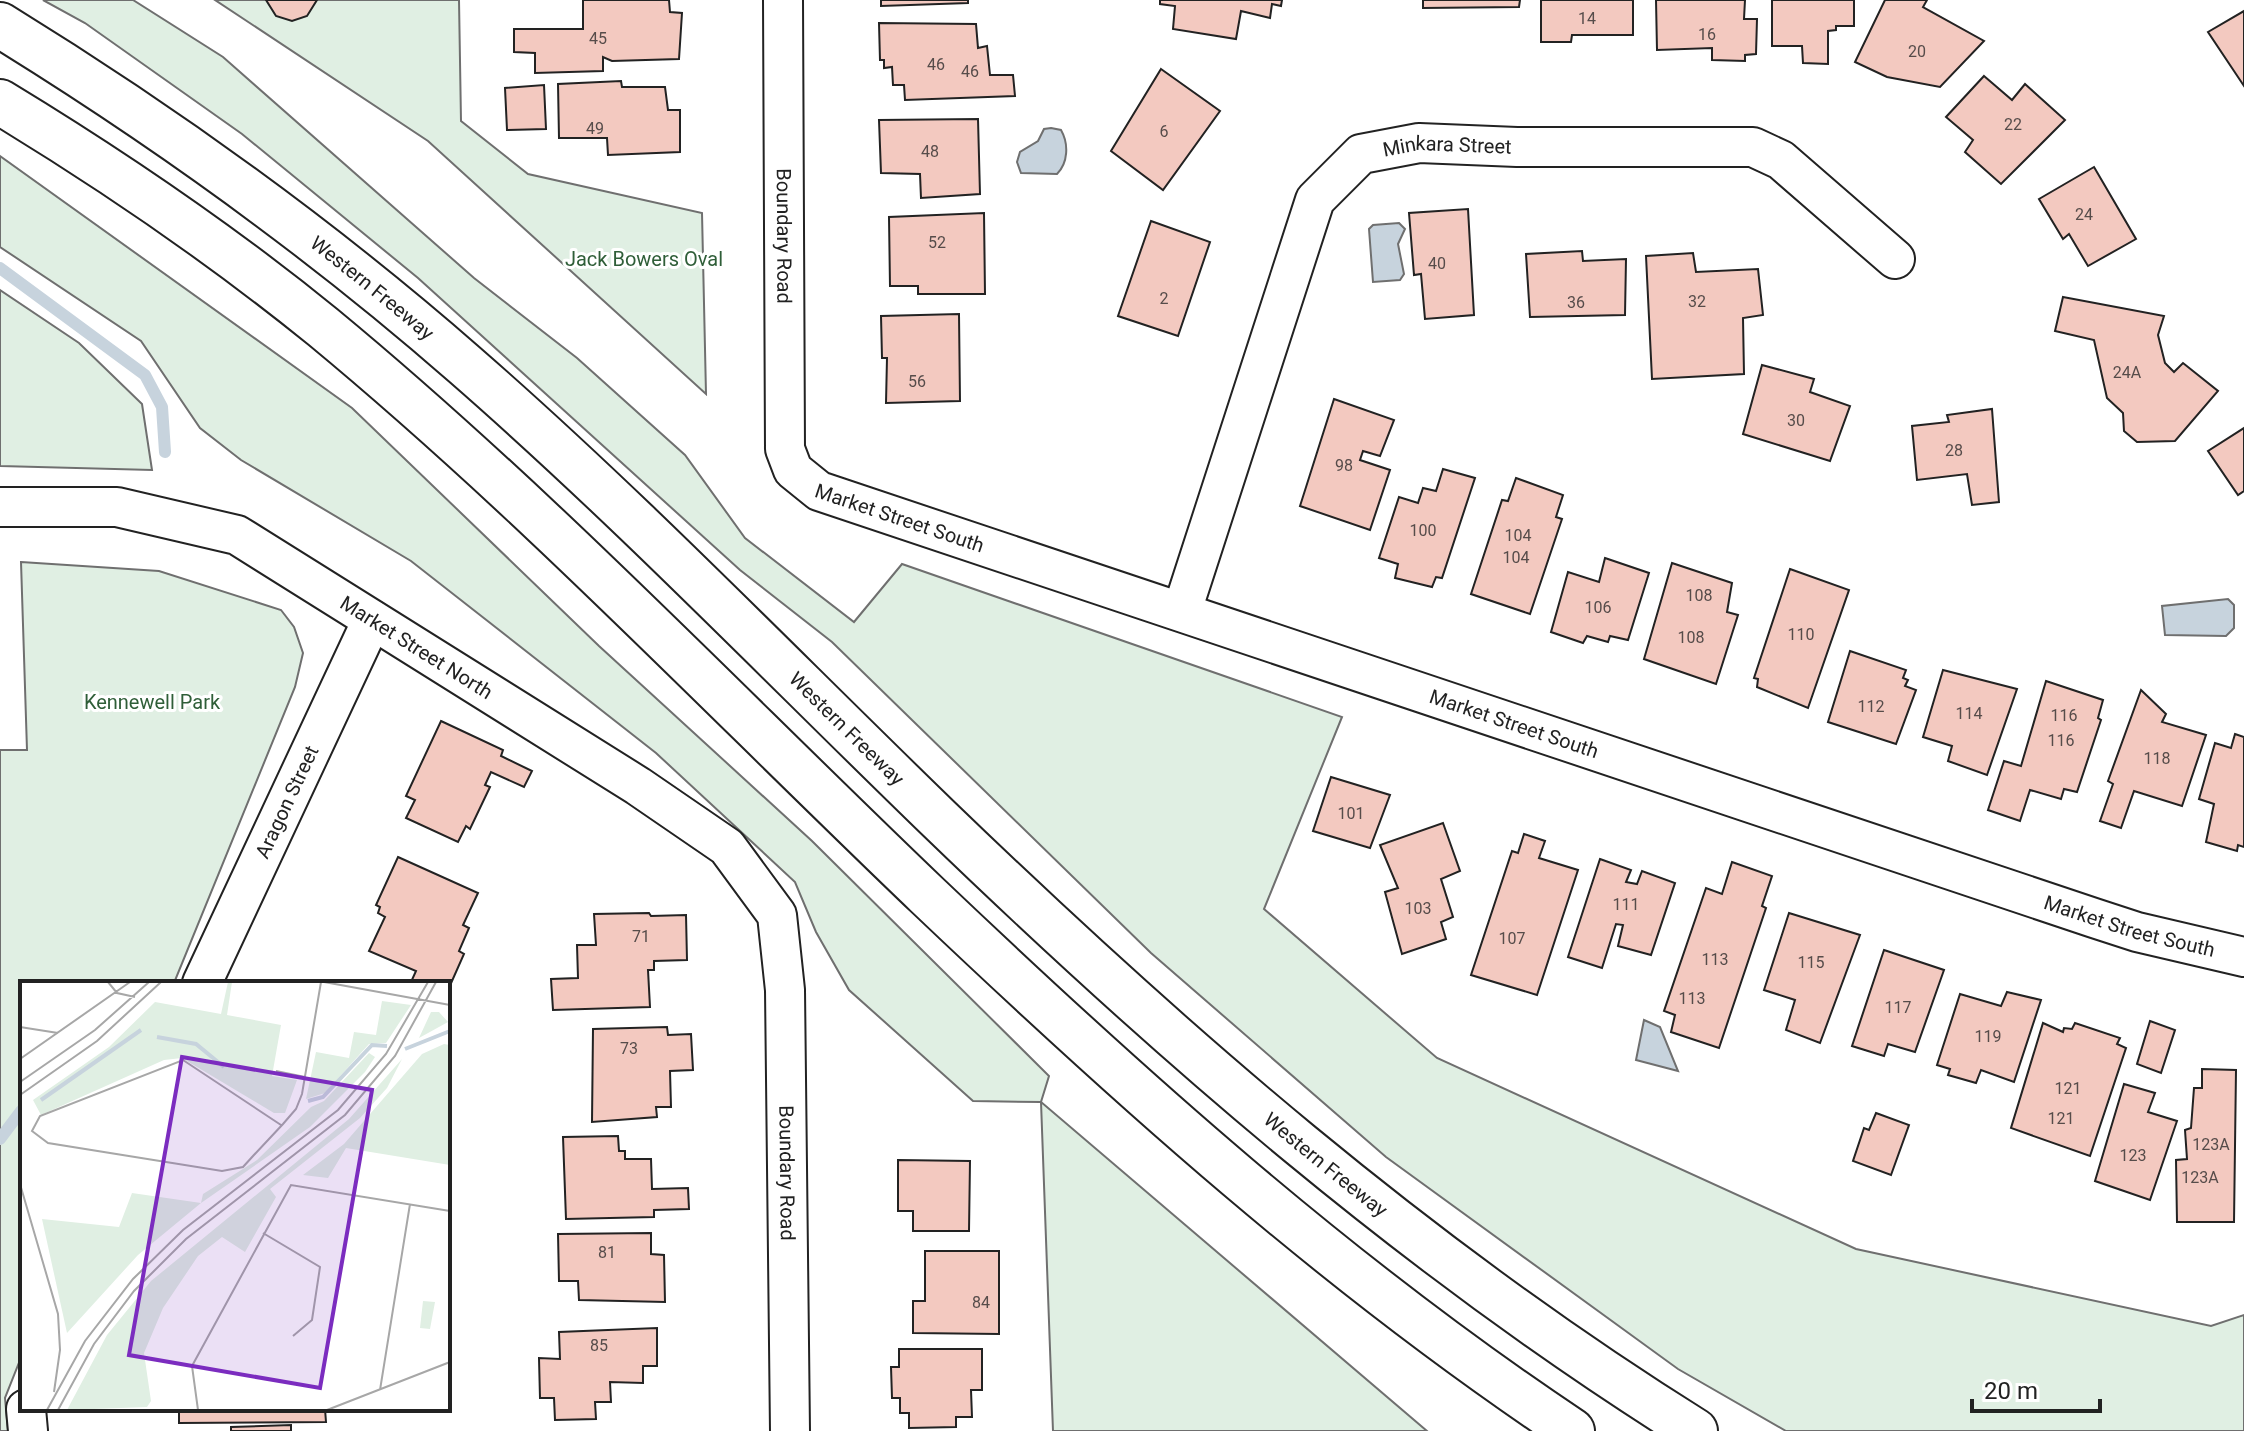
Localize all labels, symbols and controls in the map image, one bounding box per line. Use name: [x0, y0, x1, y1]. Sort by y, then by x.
house number: 14: [1578, 9, 1596, 28]
house number: 16: [1698, 25, 1716, 44]
house number: 45: [589, 29, 607, 48]
house number: 20: [1908, 42, 1926, 61]
house number: 46: [927, 55, 945, 74]
house number: 46: [961, 62, 979, 81]
house number: 22: [2004, 115, 2022, 134]
house number: 49: [586, 119, 604, 138]
house number: 6: [1160, 122, 1169, 141]
street label: Minkara Street: [1381, 131, 1512, 162]
house number: 48: [921, 142, 939, 161]
street label: Boundary Road: [772, 168, 796, 304]
house number: 24: [2075, 205, 2093, 224]
street label: Western Freeway: [306, 231, 439, 345]
house number: 52: [928, 233, 946, 252]
park label: Jack Bowers Oval: [565, 247, 723, 271]
house number: 40: [1428, 254, 1446, 273]
house number: 2: [1160, 289, 1169, 308]
house number: 32: [1688, 292, 1706, 311]
house number: 36: [1567, 293, 1585, 312]
house number: 24A: [2113, 363, 2142, 382]
house number: 56: [908, 372, 926, 391]
house number: 30: [1787, 411, 1805, 430]
house number: 28: [1945, 441, 1963, 460]
house number: 98: [1335, 456, 1353, 475]
street label: Market Street South: [812, 479, 987, 557]
house number: 100: [1410, 521, 1436, 540]
house number: 104: [1505, 526, 1531, 545]
house number: 104: [1503, 548, 1529, 567]
house number: 108: [1686, 586, 1712, 605]
street label: Market Street North: [336, 591, 497, 704]
house number: 106: [1585, 598, 1611, 617]
house number: 110: [1788, 625, 1814, 644]
house number: 108: [1678, 628, 1704, 647]
street label: Western Freeway: [784, 667, 910, 791]
street label: Market Street South: [1426, 684, 1602, 763]
park label: Kennewell Park: [84, 690, 221, 714]
house number: 112: [1858, 697, 1884, 716]
house number: 114: [1956, 704, 1982, 723]
house number: 116: [2051, 706, 2077, 725]
house number: 116: [2048, 731, 2074, 750]
street label: Aragon Street: [250, 742, 324, 862]
house number: 118: [2144, 749, 2170, 768]
house number: 101: [1338, 804, 1364, 823]
street label: Market Street South: [2041, 890, 2217, 962]
house number: 111: [1613, 895, 1639, 914]
house number: 103: [1405, 899, 1431, 918]
house number: 71: [632, 927, 650, 946]
house number: 107: [1499, 929, 1525, 948]
house number: 113: [1702, 950, 1728, 969]
house number: 115: [1798, 953, 1824, 972]
inset map: [20, 981, 450, 1411]
house number: 113: [1679, 989, 1705, 1008]
house number: 117: [1885, 998, 1911, 1017]
house number: 119: [1975, 1027, 2001, 1046]
house number: 73: [620, 1039, 638, 1058]
house number: 121: [2055, 1079, 2081, 1098]
street label: Boundary Road: [774, 1105, 800, 1241]
street label: Western Freeway: [1259, 1107, 1393, 1222]
house number: 121: [2048, 1109, 2074, 1128]
house number: 123A: [2192, 1135, 2230, 1154]
house number: 123: [2120, 1146, 2146, 1165]
house number: 123A: [2181, 1168, 2219, 1187]
house number: 81: [598, 1243, 616, 1262]
house number: 84: [972, 1293, 990, 1312]
house number: 85: [590, 1336, 608, 1355]
scale bar: [1972, 1363, 2100, 1413]
text: 20 m: [1984, 1377, 2038, 1405]

